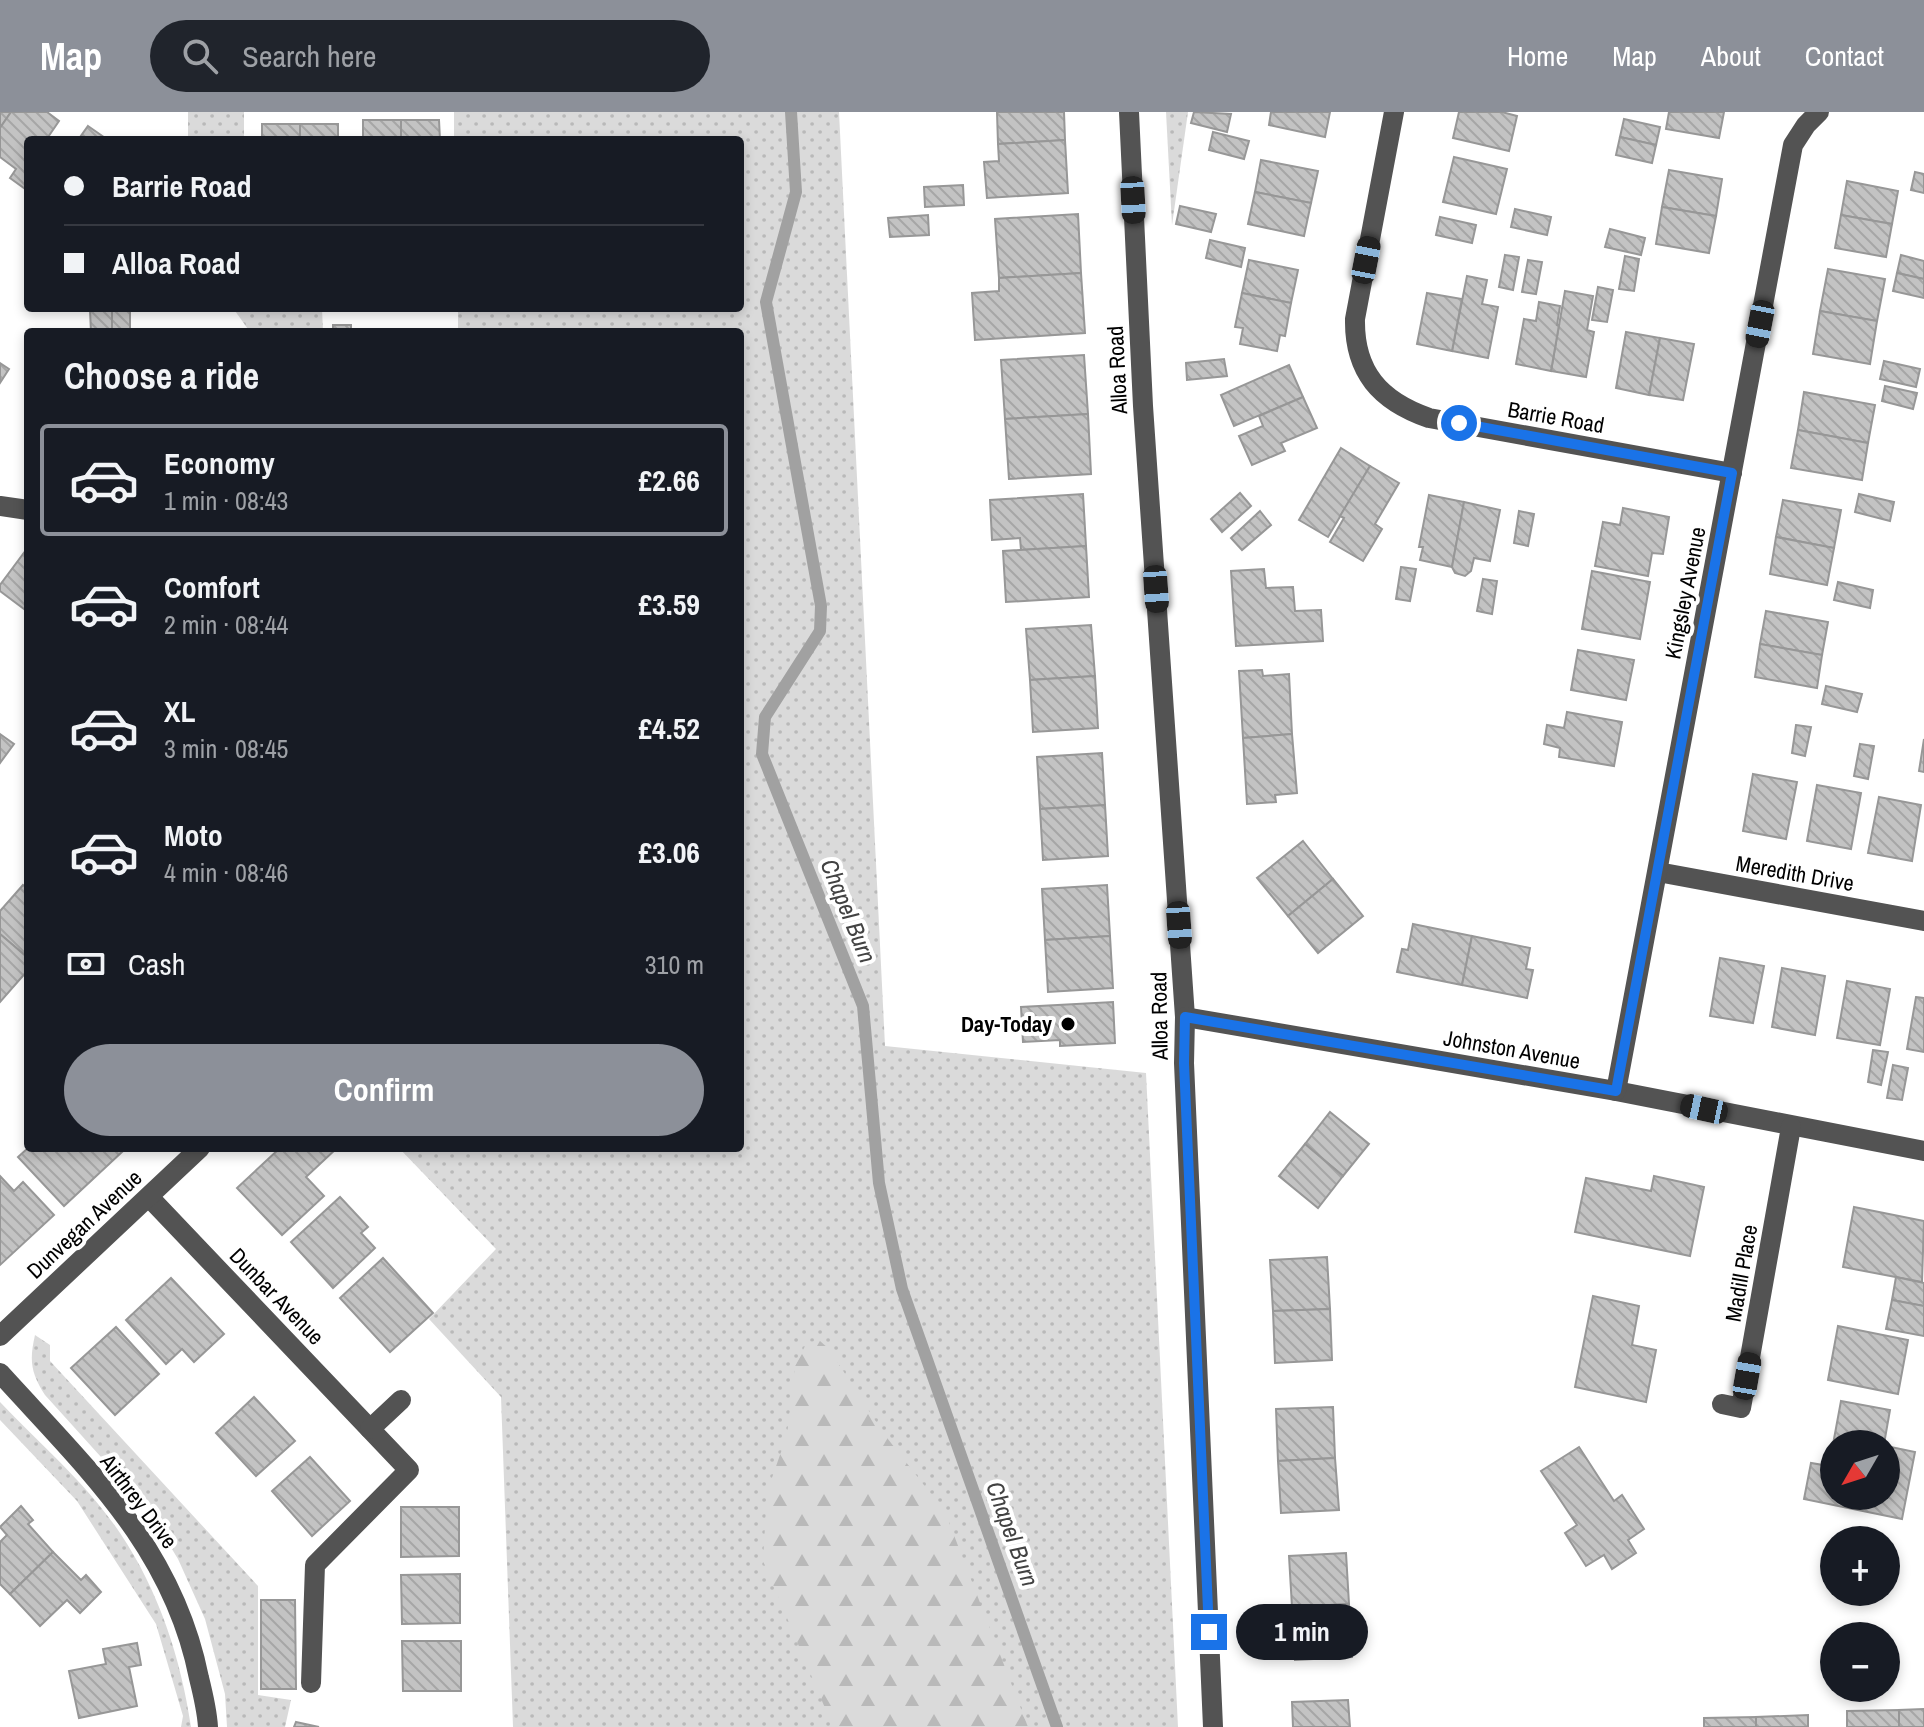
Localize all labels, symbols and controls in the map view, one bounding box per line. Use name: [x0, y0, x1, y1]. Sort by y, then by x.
search box: [150, 20, 710, 92]
text: Map: [40, 31, 102, 82]
icon: search: [178, 34, 222, 78]
text: Search here: [242, 36, 376, 76]
text: Home: [1507, 37, 1568, 75]
text: Map: [1612, 37, 1657, 75]
text: About: [1701, 37, 1761, 75]
text: Contact: [1805, 37, 1884, 75]
text: Barrie Road: [112, 166, 251, 206]
car: [1120, 175, 1146, 225]
car: [1350, 234, 1382, 286]
text: Alloa Road: [112, 243, 241, 283]
car: [1744, 298, 1776, 350]
street label: Alloa Road: [1100, 325, 1134, 416]
text: Choose a ride: [64, 352, 259, 400]
street label: Barrie Road: [1506, 394, 1606, 440]
route start: [1441, 405, 1477, 441]
text: Economy: [164, 443, 275, 483]
icon: car: [68, 444, 140, 516]
text: £2.66: [638, 460, 700, 500]
text: 1 min · 08:43: [164, 483, 288, 518]
street label: Kingsley Avenue: [1657, 524, 1713, 662]
car: [1142, 564, 1170, 614]
text: Comfort: [164, 567, 260, 607]
icon: car: [68, 568, 140, 640]
text: £3.59: [638, 584, 700, 624]
text: 2 min · 08:44: [164, 607, 288, 642]
text: XL: [164, 691, 195, 731]
icon: car: [68, 692, 140, 764]
text: £4.52: [638, 708, 700, 748]
text: 3 min · 08:45: [164, 731, 288, 766]
text: Moto: [164, 815, 223, 855]
icon: car: [68, 816, 140, 888]
text: £3.06: [638, 832, 700, 872]
street label: Meredith Drive: [1734, 848, 1856, 898]
water label: Chapel Burn: [814, 854, 884, 967]
text: 4 min · 08:46: [164, 855, 288, 890]
car: [1165, 900, 1193, 950]
icon: cash: [64, 942, 108, 986]
text: Cash: [128, 944, 185, 984]
text: 310 m: [645, 947, 704, 982]
street label: Alloa Road: [1143, 972, 1175, 1061]
place label: Day-Today: [961, 1009, 1052, 1039]
marker: Day-Today: [1059, 1015, 1077, 1033]
street label: Johnston Avenue: [1441, 1022, 1583, 1076]
button: Confirm: [64, 1044, 704, 1136]
car: [1678, 1092, 1730, 1126]
street label: Dunvegan Avenue: [20, 1163, 148, 1285]
street label: Madill Place: [1718, 1222, 1764, 1324]
street label: Dunbar Avenue: [223, 1241, 331, 1351]
car: [1731, 1350, 1763, 1402]
north arrow: [1820, 1430, 1900, 1510]
map controls: [1820, 1430, 1900, 1702]
street label: Airthrey Drive: [93, 1447, 184, 1554]
water label: Chapel Burn: [979, 1477, 1047, 1591]
button: +: [1820, 1526, 1900, 1606]
callout: 1 min: [1237, 1604, 1369, 1660]
route end: [1191, 1614, 1227, 1650]
text: 1 min: [1274, 1614, 1330, 1649]
button: −: [1820, 1622, 1900, 1702]

